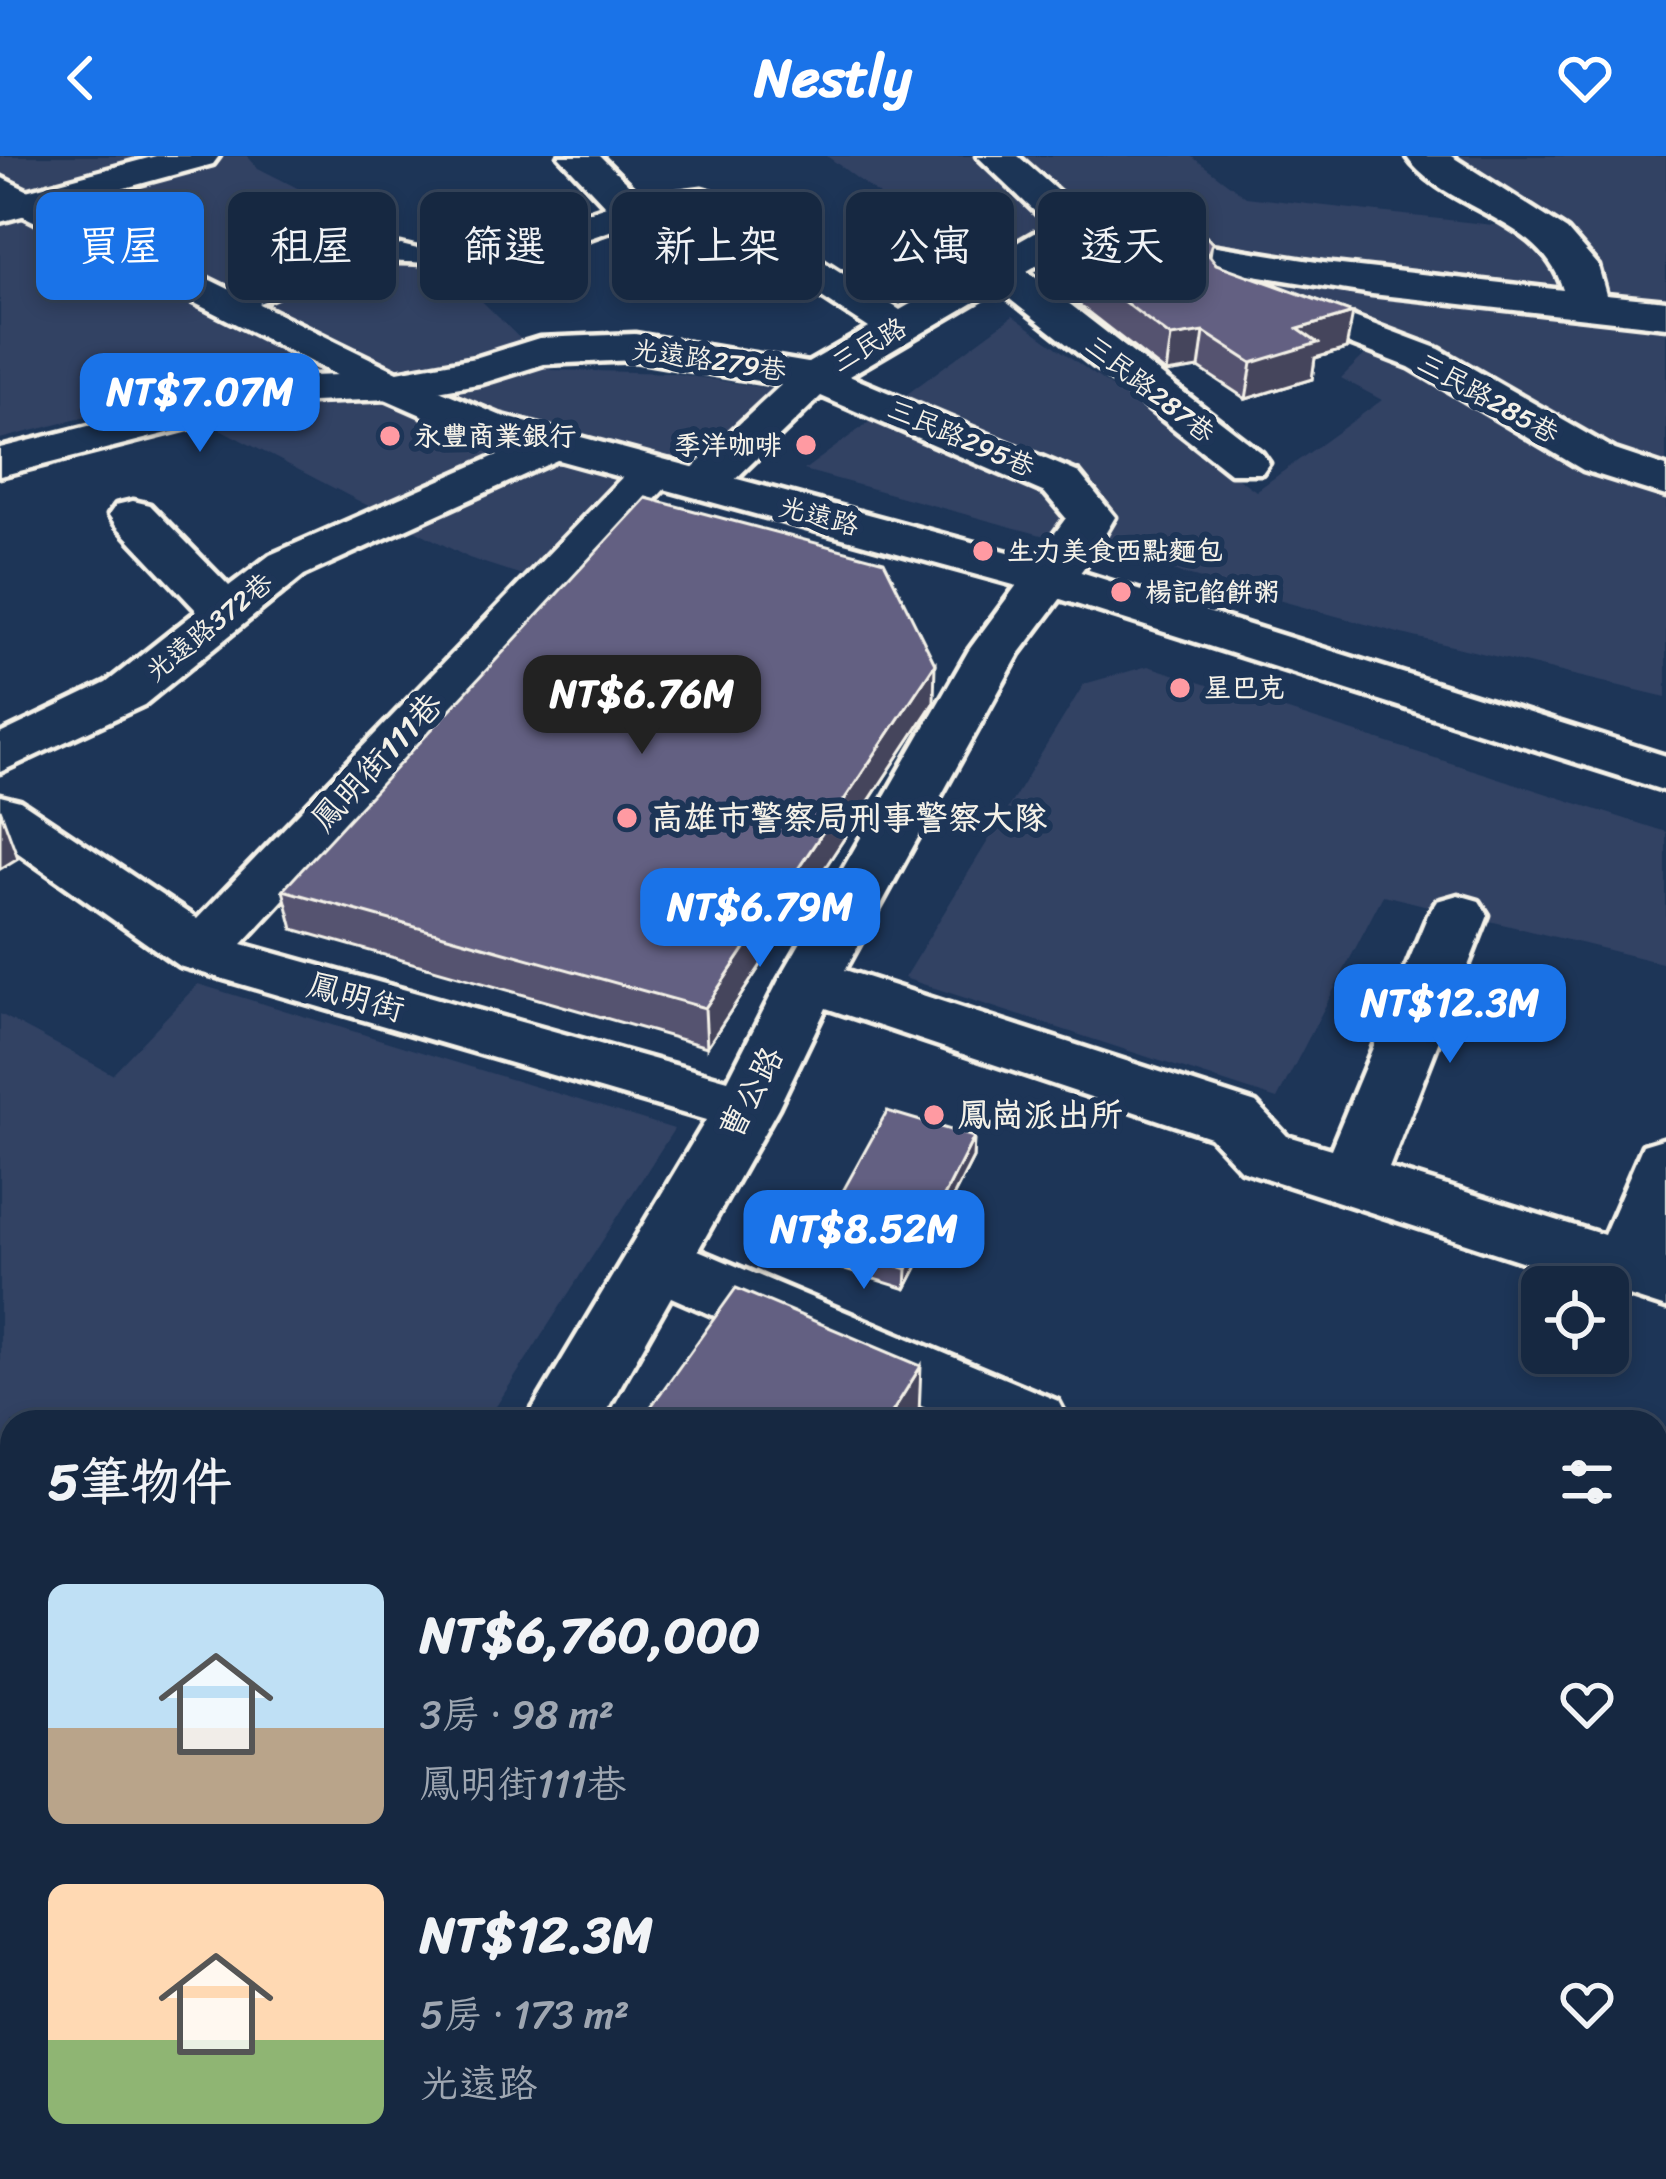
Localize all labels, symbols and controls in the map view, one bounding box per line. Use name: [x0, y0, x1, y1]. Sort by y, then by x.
text: Nestly: [754, 30, 912, 126]
icon: back: [48, 45, 114, 111]
icon: heart: [1552, 45, 1618, 111]
chip: 買屋: [36, 192, 204, 300]
chip: 租屋: [228, 192, 396, 300]
chip: 篩選: [420, 192, 588, 300]
chip: 新上架: [612, 192, 822, 300]
chip: 公寓: [846, 192, 1014, 300]
chip: 透天: [1038, 192, 1206, 300]
street label: 三民路: [822, 304, 916, 386]
street label: 三民路287巷: [1074, 322, 1226, 456]
street label: 光遠路279巷: [629, 325, 789, 395]
street label: 三民路285巷: [1408, 339, 1568, 457]
pin: NT$7.07M: [76, 353, 324, 455]
text: NT$7.07M: [107, 357, 293, 426]
street label: 三民路295巷: [880, 385, 1042, 491]
place label: 永豐商業銀行: [414, 412, 576, 460]
place label: 季洋咖啡: [674, 421, 782, 469]
marker: 永豐商業銀行: [377, 423, 403, 449]
marker: 季洋咖啡: [793, 432, 819, 458]
street label: 光遠路: [774, 482, 864, 550]
place label: 生力美食西點麵包: [1007, 527, 1223, 575]
marker: 生力美食西點麵包: [970, 538, 996, 564]
street label: 光遠路372巷: [134, 560, 284, 694]
place label: 楊記餡餅粥: [1145, 568, 1280, 616]
marker: 楊記餡餅粥: [1108, 579, 1134, 605]
pin: NT$6.76M: [518, 655, 766, 757]
text: NT$6.76M: [550, 659, 734, 728]
place label: 星巴克: [1204, 664, 1285, 712]
marker: 星巴克: [1167, 675, 1193, 701]
street label: 鳳明街111巷: [296, 678, 458, 846]
place label: 高雄市警察局刑事警察大隊: [651, 789, 1047, 847]
marker: 高雄市警察局刑事警察大隊: [614, 805, 640, 831]
pin: NT$6.79M: [636, 868, 884, 970]
text: NT$6.79M: [667, 872, 853, 941]
street label: 鳳明街: [300, 955, 412, 1039]
pin: NT$12.3M: [1326, 964, 1574, 1066]
text: NT$12.3M: [1361, 968, 1539, 1037]
street label: 曹公路: [702, 1036, 800, 1150]
place label: 鳳崗派出所: [958, 1086, 1123, 1144]
marker: 鳳崗派出所: [921, 1102, 947, 1128]
pin: NT$8.52M: [740, 1190, 988, 1292]
text: NT$8.52M: [770, 1194, 958, 1263]
map controls: [1521, 1266, 1629, 1374]
button: locate: [1521, 1266, 1629, 1374]
text: 5筆物件: [48, 1437, 232, 1527]
icon: filters: [1554, 1449, 1620, 1515]
text: NT$6,760,000: [420, 1590, 760, 1680]
icon: home: [144, 1632, 288, 1776]
icon: heart: [1554, 1671, 1620, 1737]
text: 3房 · 98 m²: [420, 1680, 614, 1749]
text: 鳳明街111巷: [420, 1749, 626, 1818]
text: NT$12.3M: [420, 1890, 653, 1980]
icon: home: [144, 1932, 288, 2076]
icon: heart: [1554, 1971, 1620, 2037]
text: 5房 · 173 m²: [420, 1980, 629, 2049]
text: 光遠路: [420, 2049, 537, 2118]

